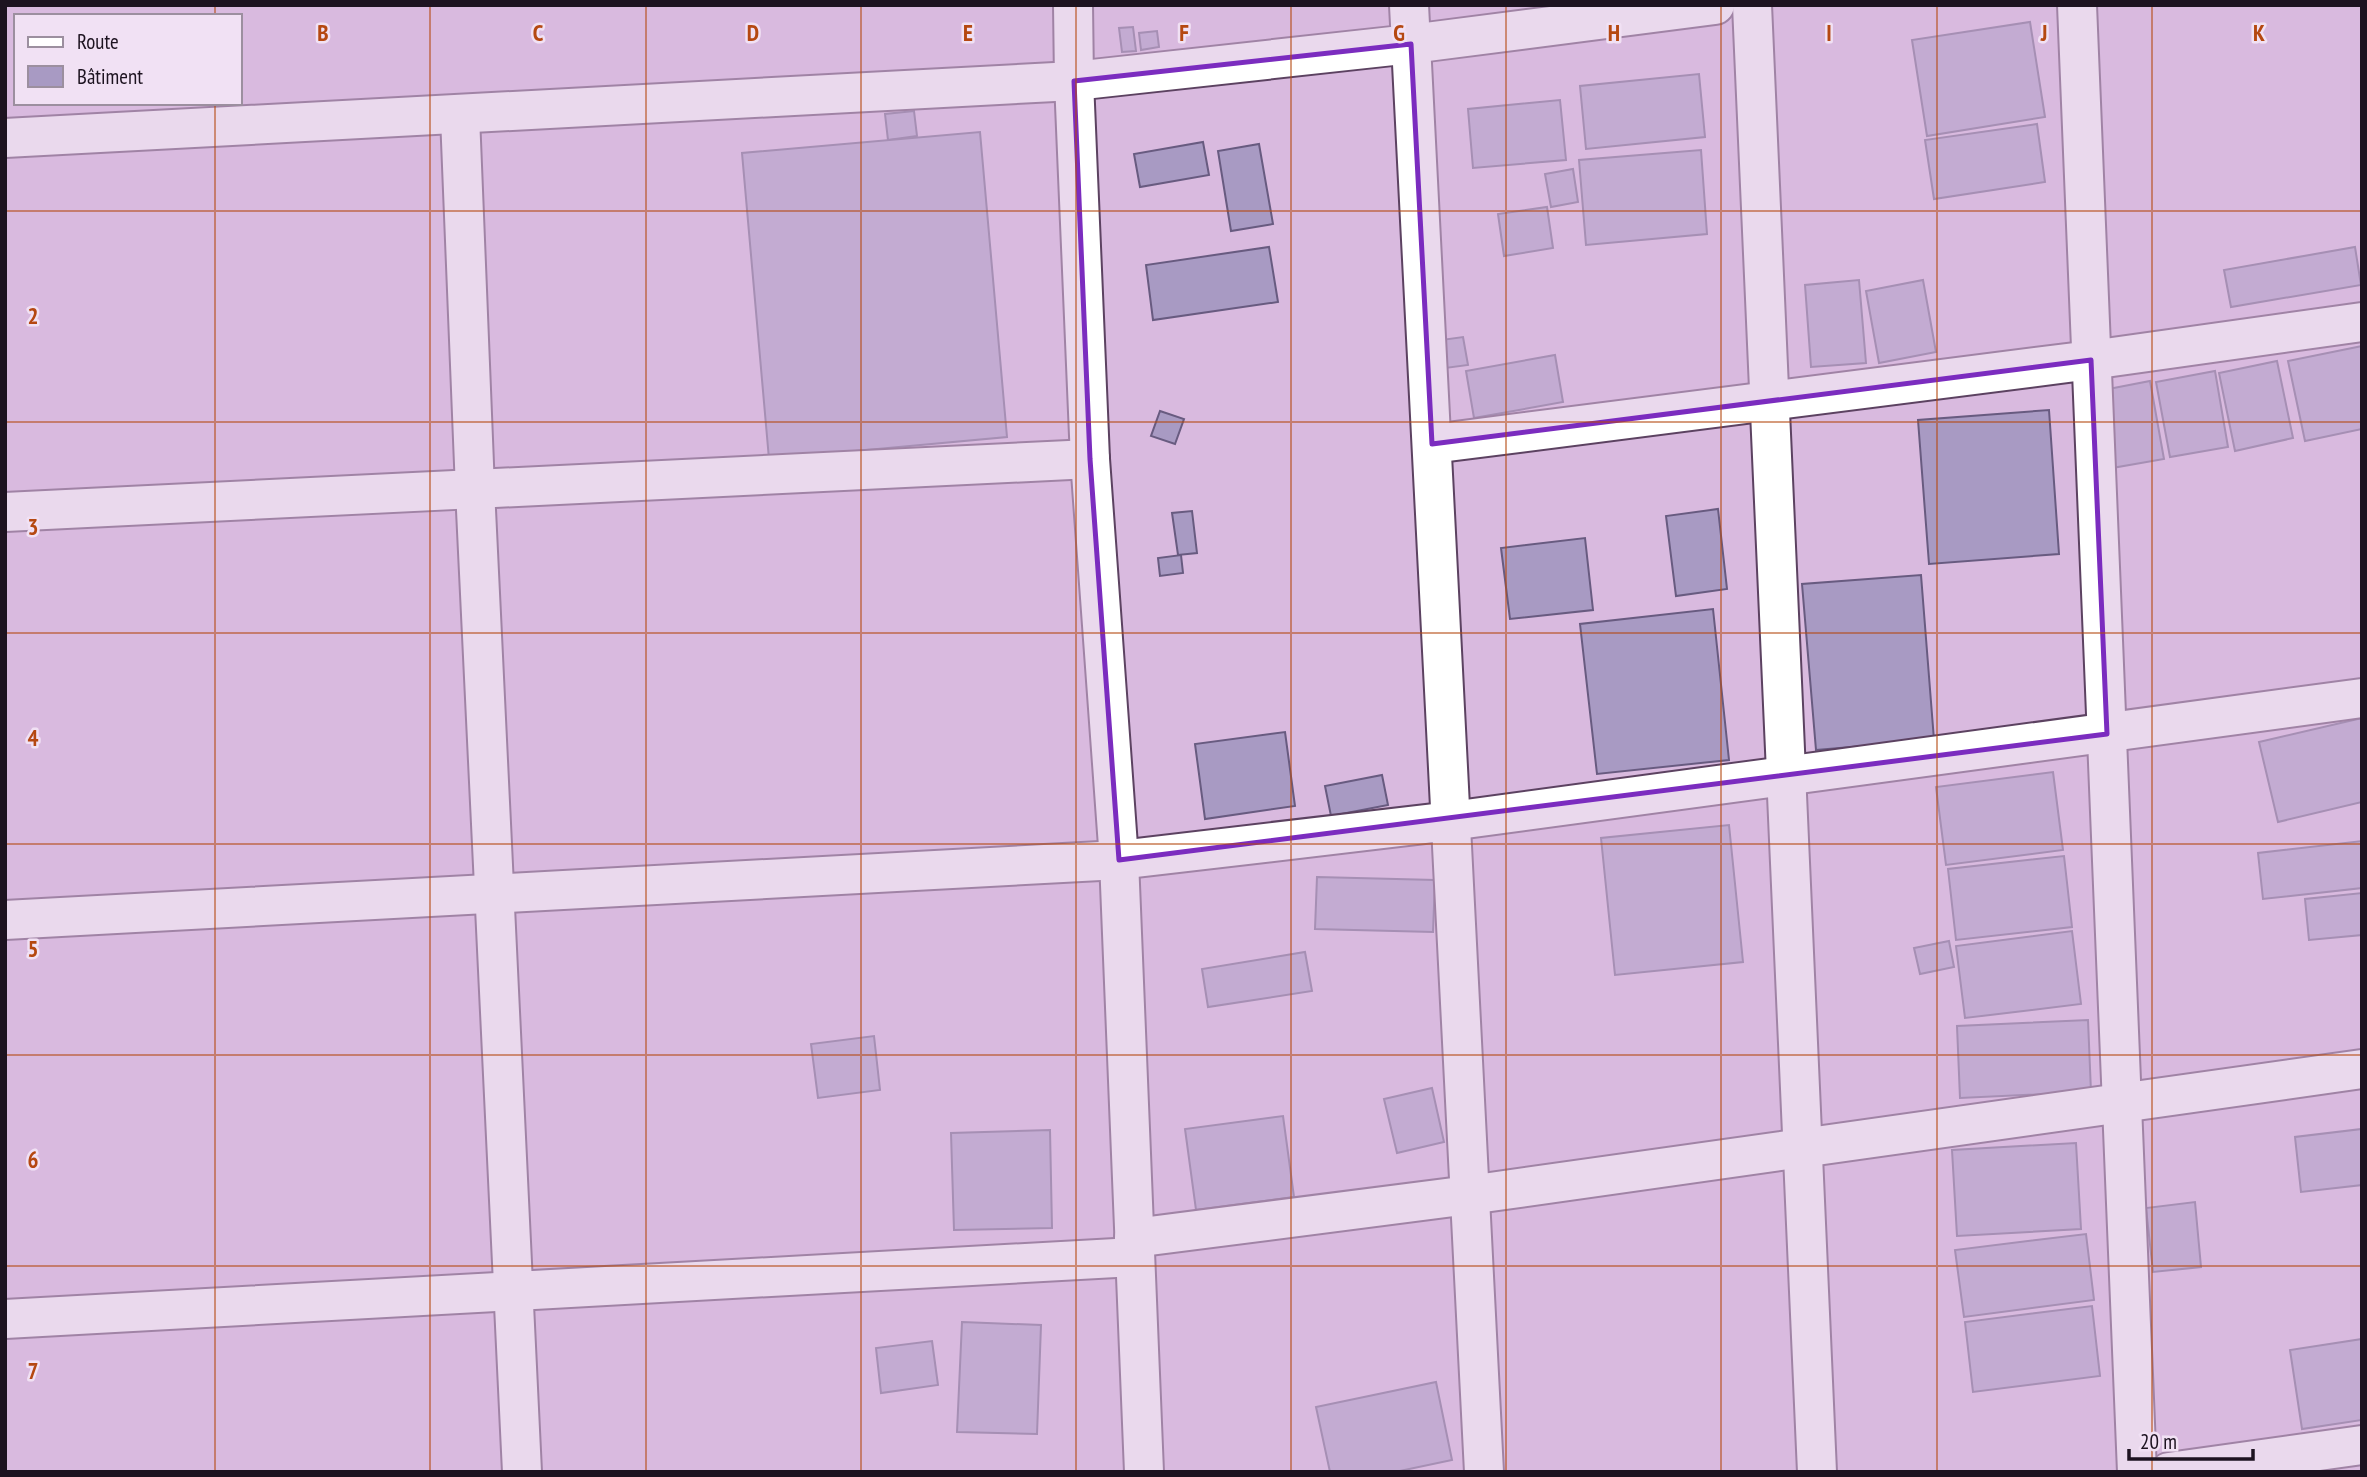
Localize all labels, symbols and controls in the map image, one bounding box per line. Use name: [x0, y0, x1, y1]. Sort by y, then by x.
legend: [14, 14, 242, 105]
text: B: [317, 18, 329, 47]
text: C: [533, 18, 544, 47]
text: D: [747, 18, 759, 47]
text: E: [963, 18, 973, 47]
text: F: [1179, 18, 1189, 47]
text: G: [1393, 18, 1405, 47]
text: H: [1608, 18, 1620, 47]
text: I: [1826, 18, 1832, 47]
text: J: [2040, 18, 2047, 47]
text: K: [2253, 18, 2265, 47]
text: Route: [77, 28, 119, 55]
text: Bâtiment: [77, 63, 143, 90]
text: 2: [28, 301, 39, 330]
text: 3: [28, 512, 39, 541]
text: 4: [28, 723, 39, 752]
text: 5: [28, 934, 39, 963]
text: 6: [28, 1145, 39, 1174]
text: 7: [28, 1356, 39, 1385]
scale bar: [2129, 1418, 2253, 1462]
text: 20 m: [2140, 1428, 2177, 1455]

